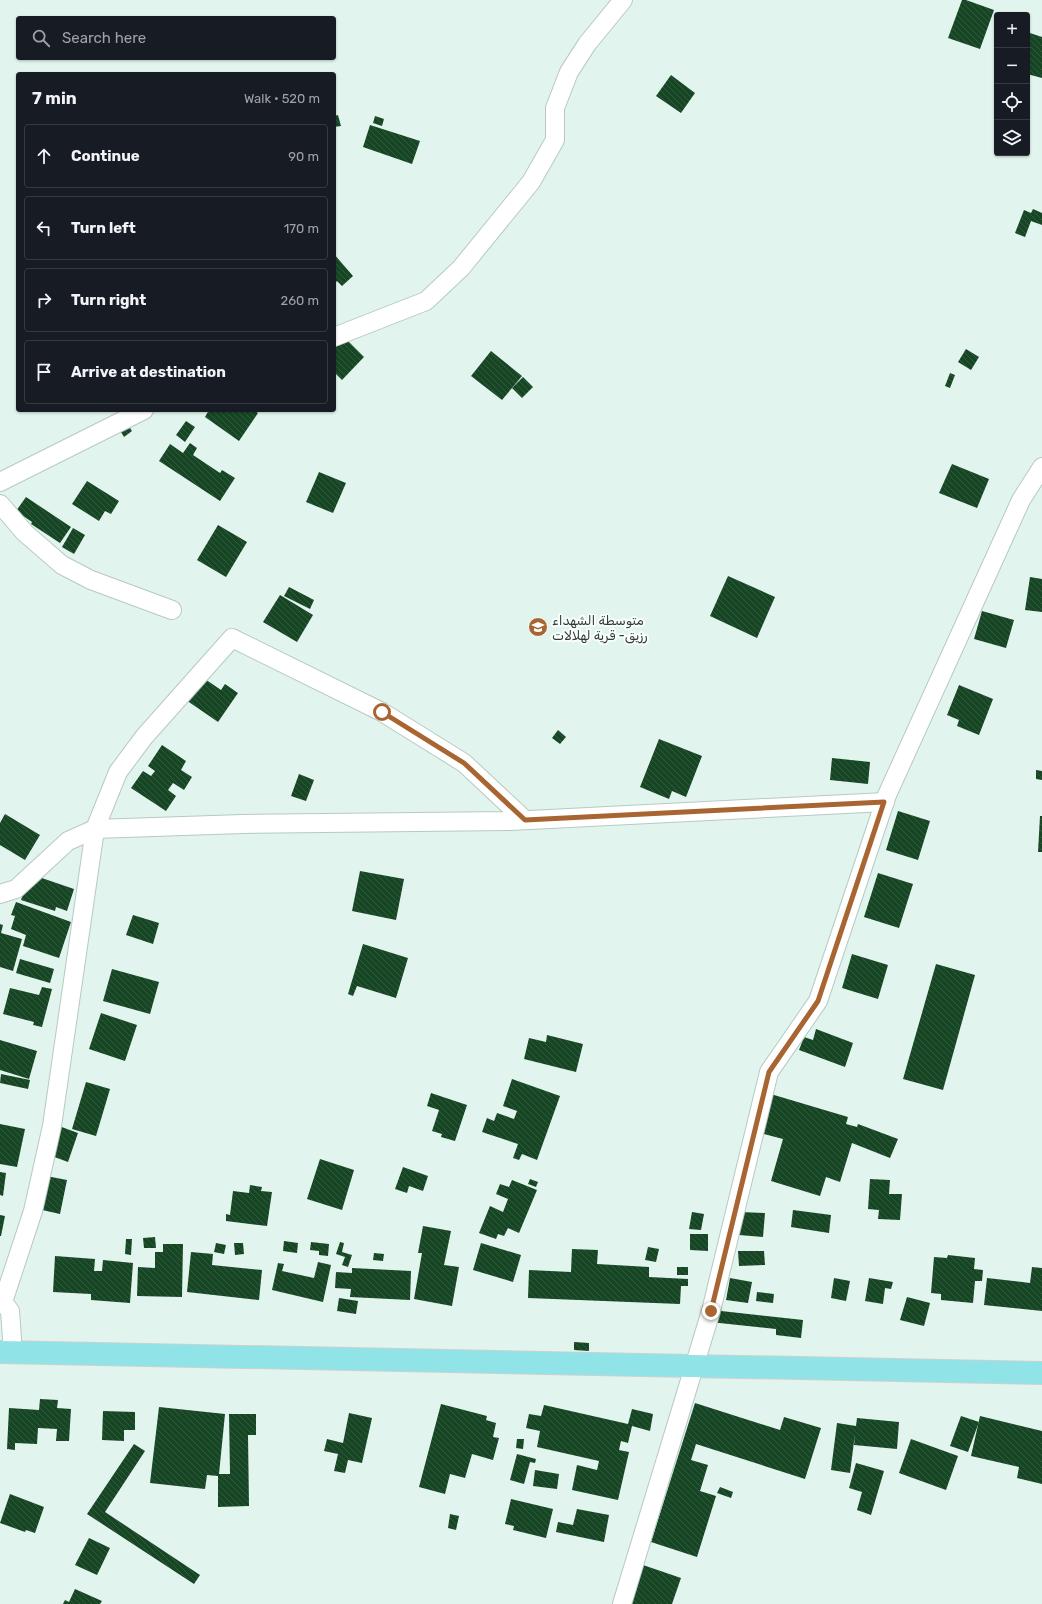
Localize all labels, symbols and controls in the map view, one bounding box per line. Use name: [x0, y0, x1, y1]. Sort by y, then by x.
map controls: [994, 12, 1030, 156]
button: +: [994, 12, 1030, 48]
search box: [16, 16, 336, 60]
icon: search: [30, 27, 52, 49]
text: Search here: [62, 29, 146, 47]
button: −: [994, 48, 1030, 84]
button: locate: [994, 84, 1030, 120]
text: 7 min: [32, 88, 77, 108]
text: Walk · 520 m: [244, 91, 320, 106]
button: layers: [994, 120, 1030, 156]
icon: ahead: [33, 145, 55, 167]
text: Continue: [71, 147, 140, 165]
text: 90 m: [288, 149, 319, 164]
icon: left: [33, 217, 55, 239]
text: Turn left: [71, 219, 136, 237]
text: 170 m: [284, 221, 319, 236]
icon: right: [33, 289, 55, 311]
text: Turn right: [71, 291, 146, 309]
text: 260 m: [281, 293, 319, 308]
icon: arrive: [33, 361, 55, 383]
text: Arrive at destination: [71, 363, 226, 381]
place label: متوسطة الشهداء رزيق- قرية لهلالات: [552, 613, 648, 644]
school or university icon: متوسطة الشهداء رزيق- قرية لهلالات: [527, 616, 549, 638]
route start: [373, 703, 391, 721]
route end: [702, 1302, 720, 1320]

